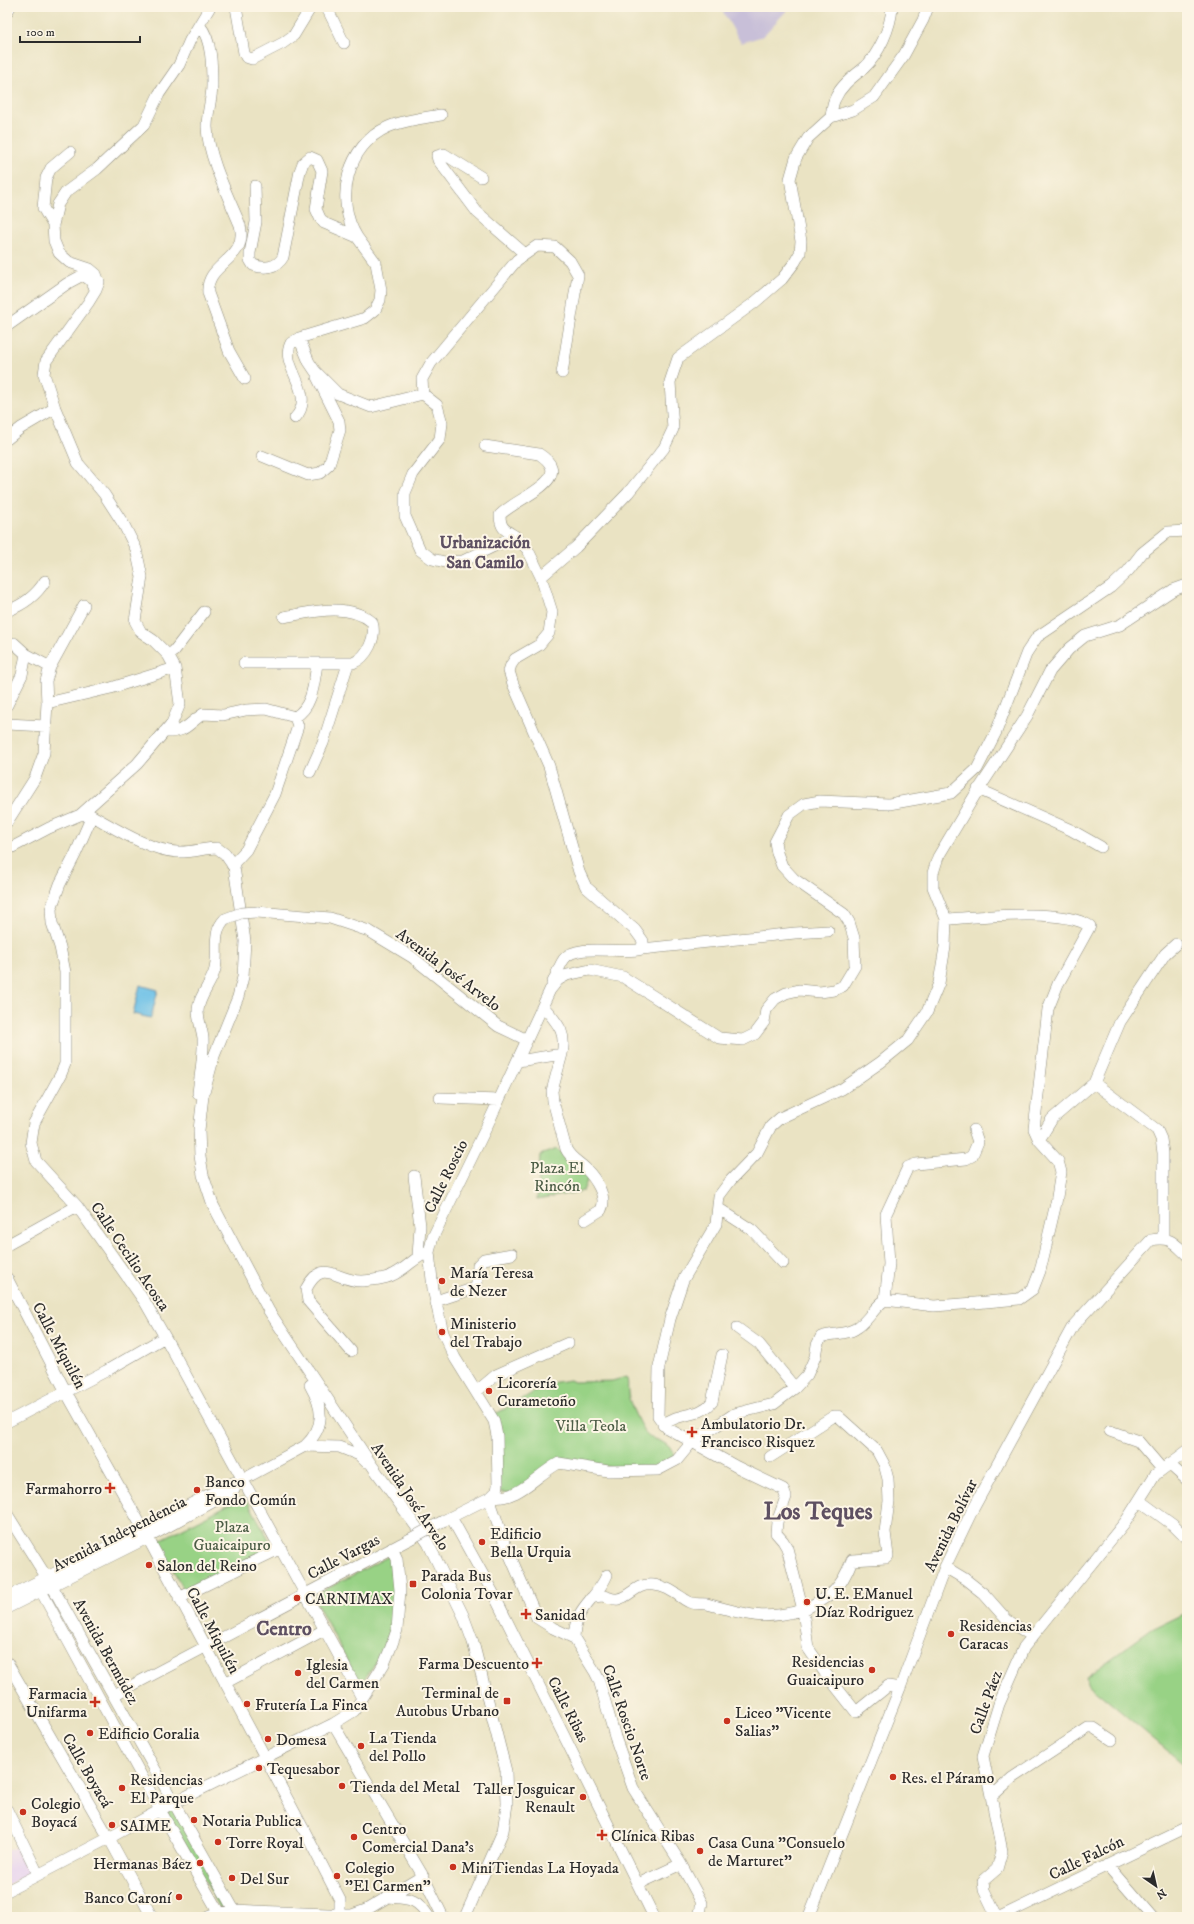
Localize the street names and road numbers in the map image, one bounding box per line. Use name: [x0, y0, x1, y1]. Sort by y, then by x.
street label: Avenida José Arvelo: [392, 924, 505, 1016]
street label: Calle Roscio: [419, 1136, 472, 1217]
street label: Calle Cecilio Acosta: [86, 1198, 174, 1315]
street label: Calle Miquilén: [28, 1299, 91, 1393]
street label: Avenida José Arvelo: [367, 1439, 454, 1555]
street label: Avenida Bolívar: [920, 1476, 982, 1575]
street label: Avenida Independencia: [49, 1491, 190, 1576]
street label: Calle Vargas: [304, 1530, 383, 1584]
street label: Calle Miquilén: [182, 1584, 245, 1678]
street label: Avenida Bermúdez: [69, 1595, 144, 1708]
street label: Calle Roscio Norte: [598, 1662, 656, 1783]
street label: Calle Páez: [965, 1668, 1007, 1737]
street label: Calle Ribas: [543, 1673, 593, 1746]
street label: Calle Boyacá: [58, 1730, 117, 1812]
street label: Calle Falcón: [1046, 1831, 1128, 1885]

